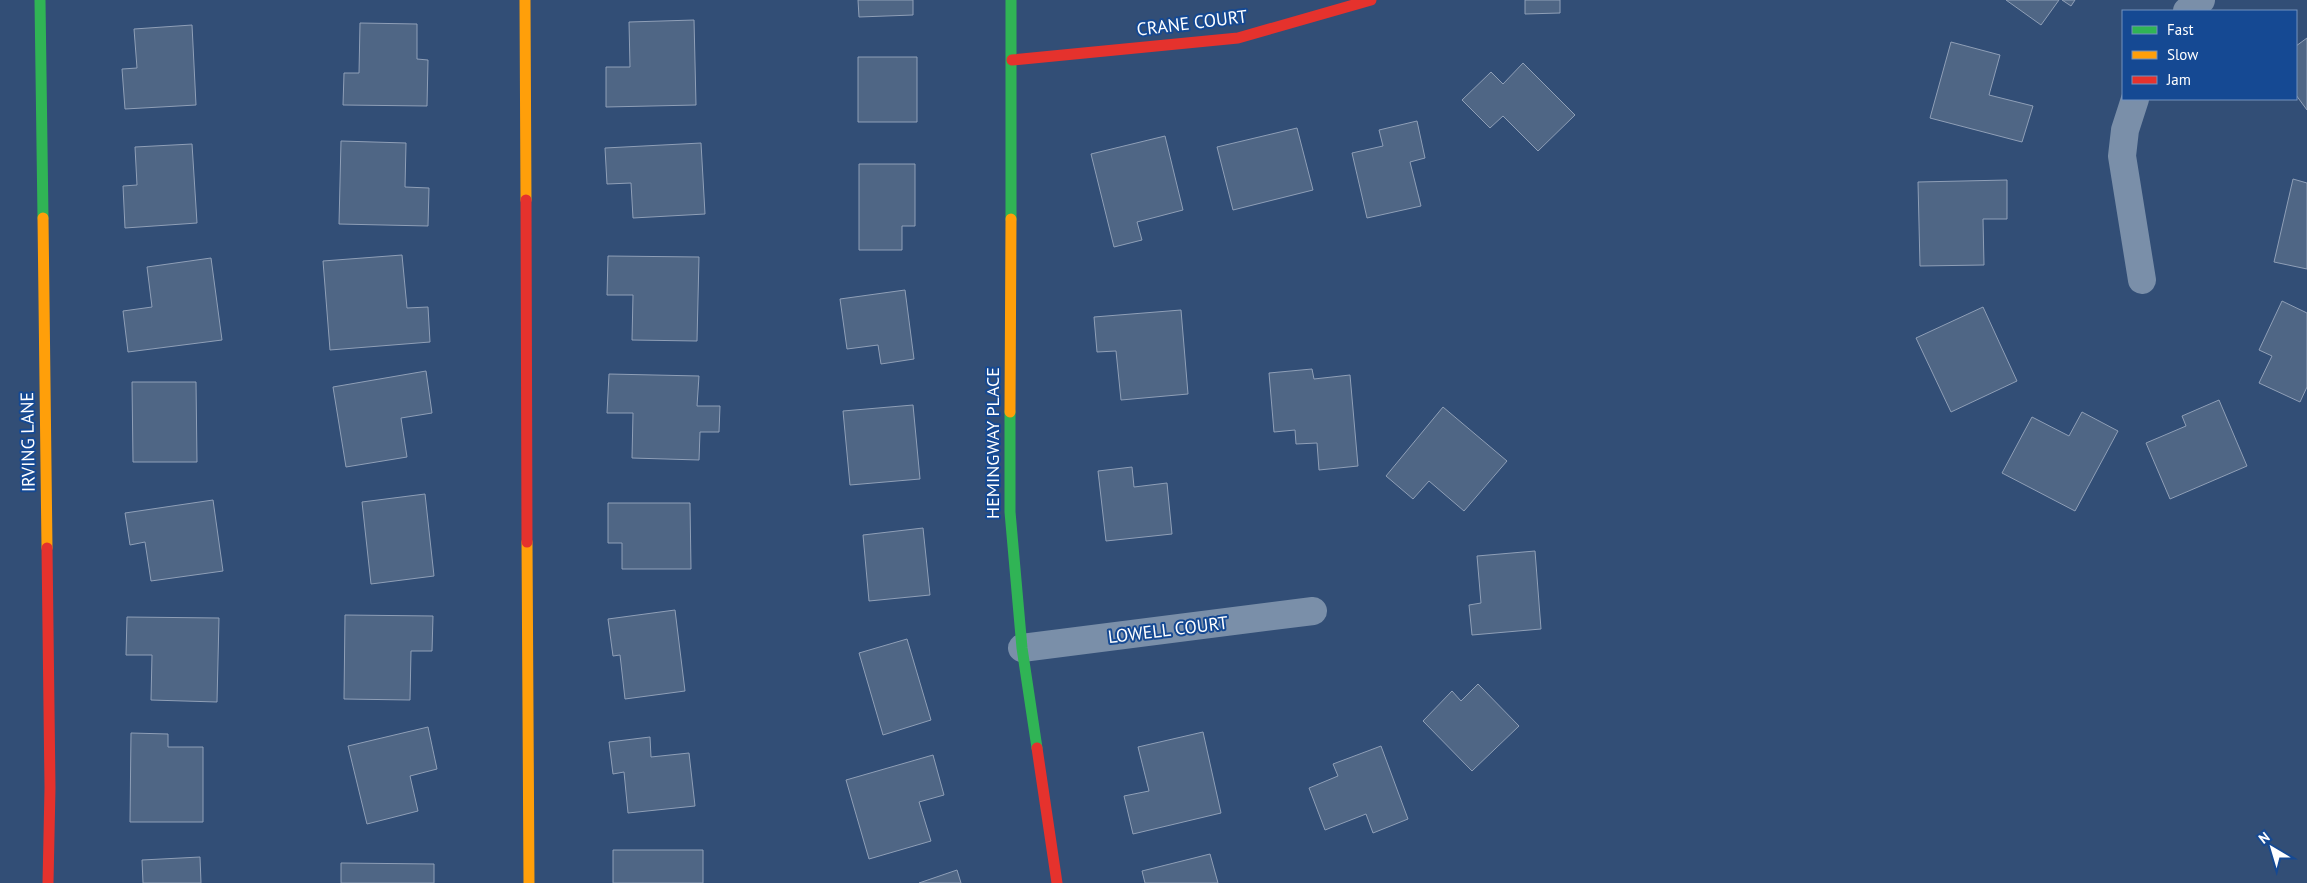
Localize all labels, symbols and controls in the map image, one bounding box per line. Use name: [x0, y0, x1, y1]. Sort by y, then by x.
street label: CRANE COURT: [1135, 4, 1248, 41]
legend: [2122, 10, 2297, 100]
text: Fast: [2167, 20, 2194, 39]
text: Slow: [2167, 45, 2198, 64]
text: Jam: [2166, 70, 2191, 89]
street label: HEMINGWAY PLACE: [981, 367, 1004, 519]
street label: IRVING LANE: [15, 392, 40, 492]
street label: LOWELL COURT: [1107, 611, 1229, 648]
north arrow: [2247, 823, 2297, 873]
text: N: [2255, 828, 2273, 848]

